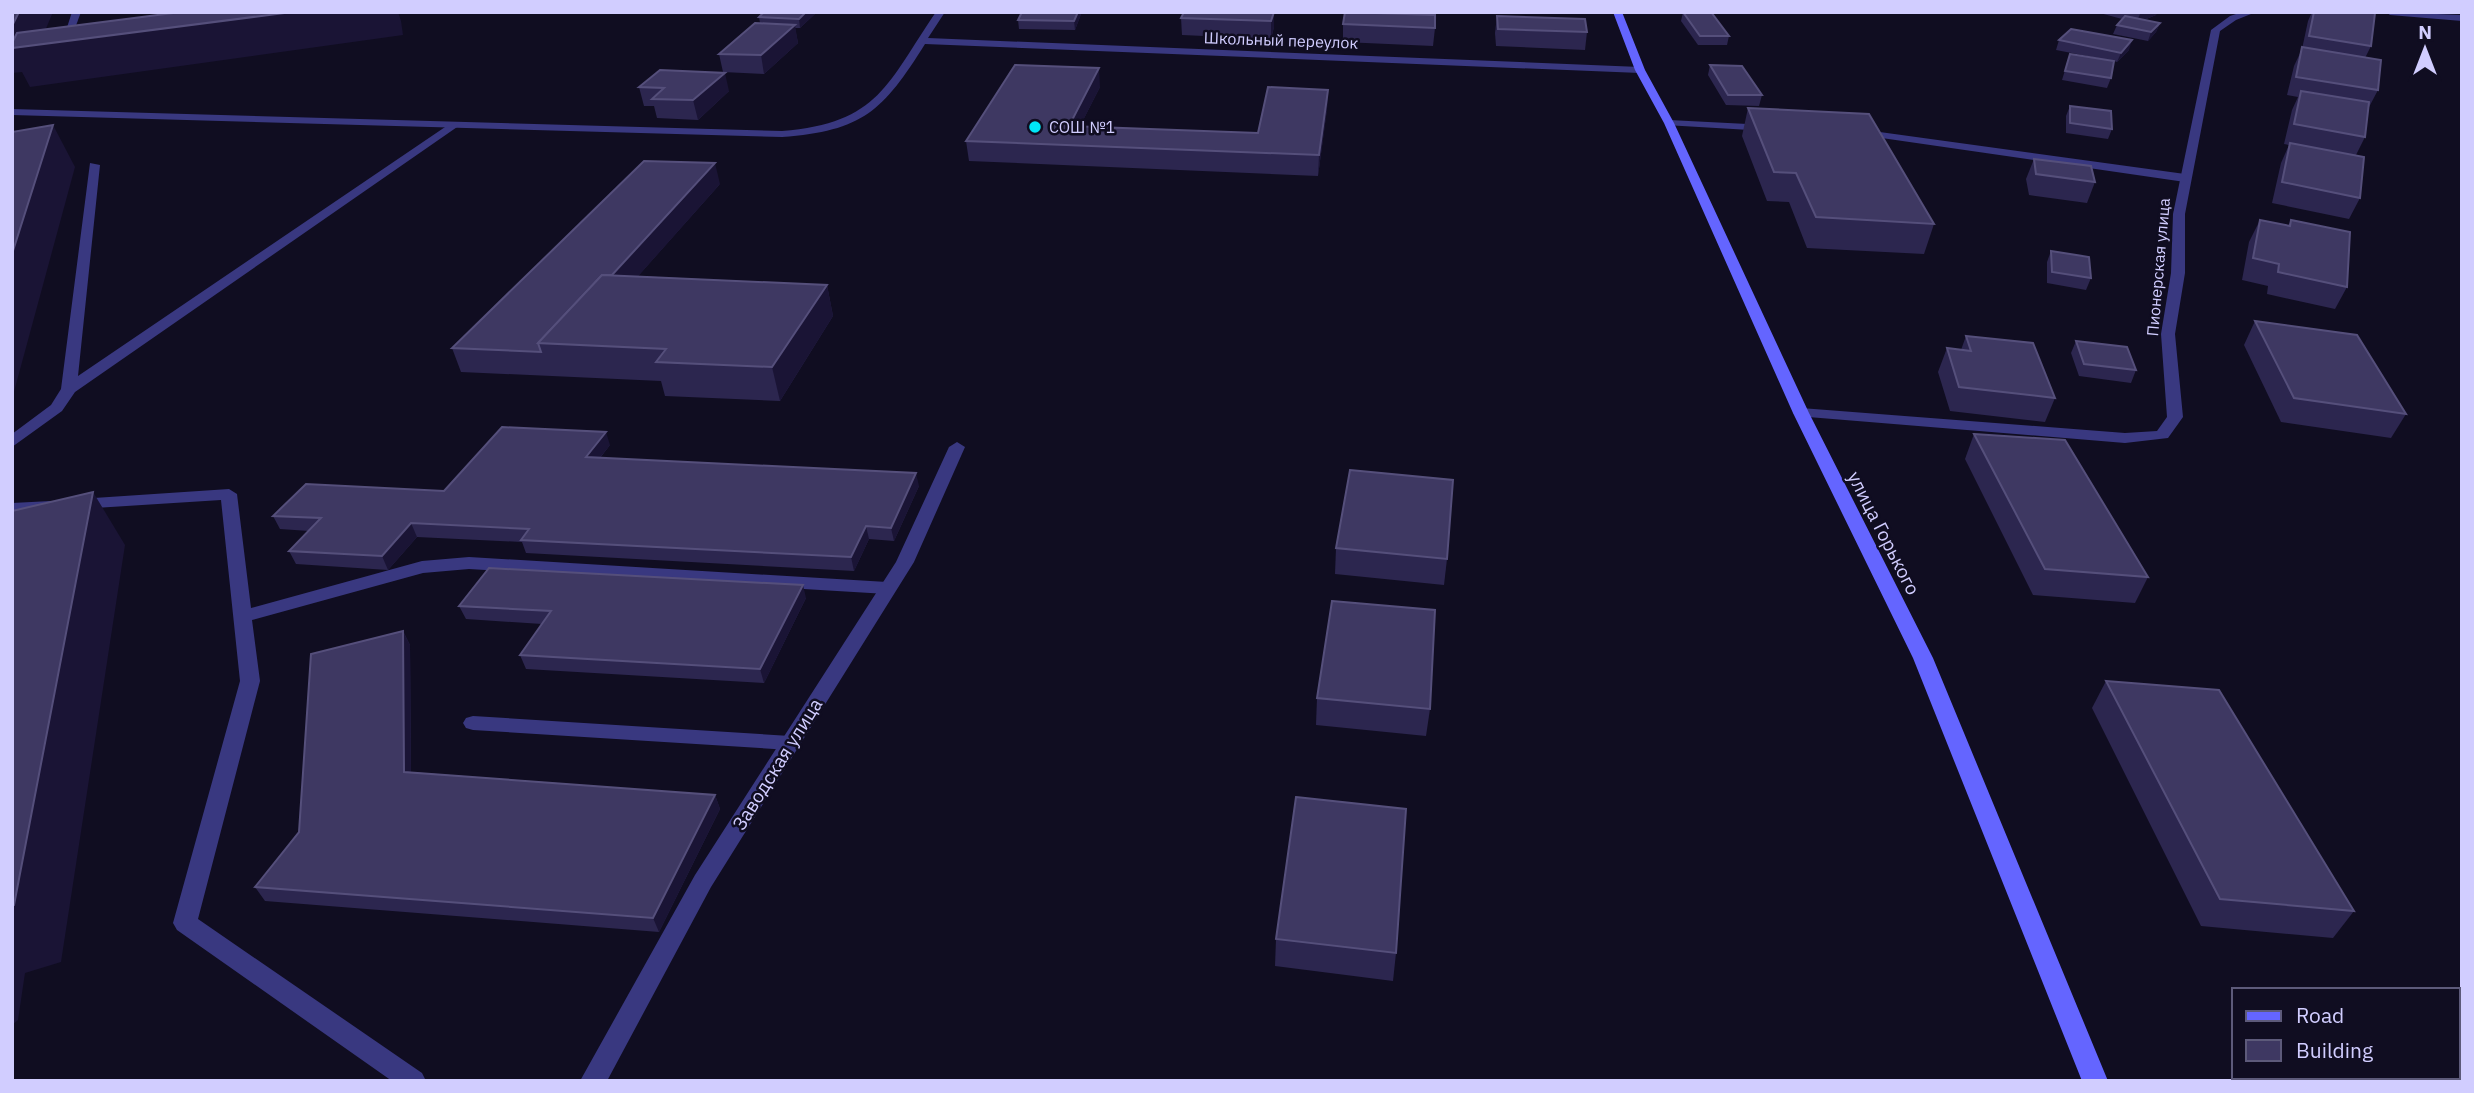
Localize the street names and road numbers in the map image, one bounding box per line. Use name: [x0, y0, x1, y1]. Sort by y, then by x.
street label: Школьный переулок: [1203, 27, 1359, 53]
street label: Пионерская улица: [2142, 197, 2174, 337]
street label: улица Горького: [1843, 467, 1925, 599]
street label: Заводская улица: [727, 694, 827, 834]

